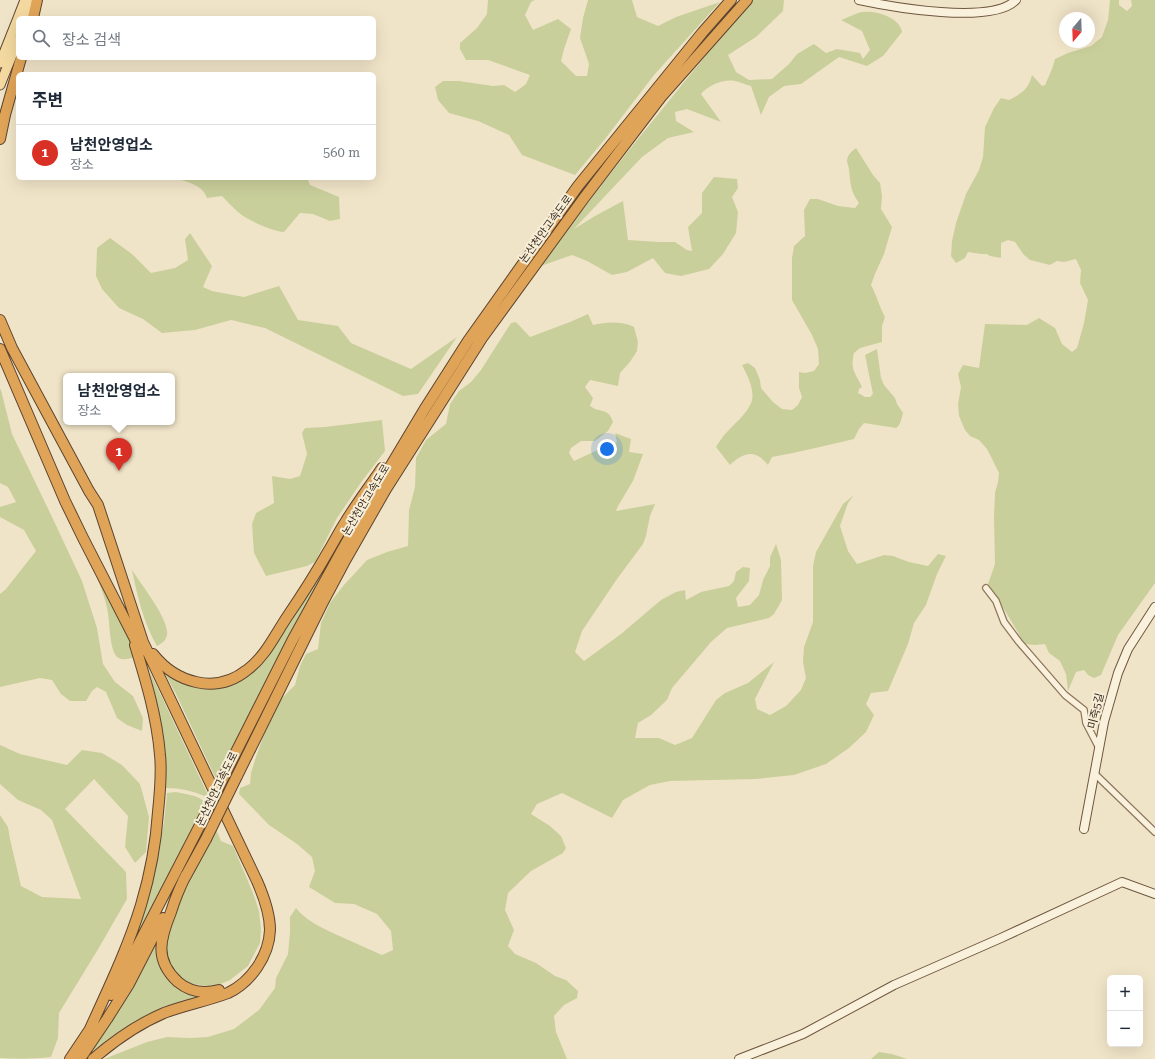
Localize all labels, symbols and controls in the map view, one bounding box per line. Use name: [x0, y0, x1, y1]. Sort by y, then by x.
north arrow: [1059, 12, 1095, 48]
search box: [16, 16, 376, 60]
icon: search: [30, 27, 52, 49]
text: 장소 검색: [62, 31, 121, 49]
text: 주변: [32, 90, 63, 110]
text: 남천안영업소: [70, 136, 153, 154]
text: 1: [41, 145, 49, 160]
text: 560 m: [323, 145, 360, 160]
text: 장소: [70, 157, 94, 172]
street label: 논산천안고속도로: [517, 192, 575, 266]
popup: [63, 373, 175, 425]
text: 남천안영업소: [78, 382, 160, 400]
text: 장소: [78, 403, 102, 418]
pin: 1: [106, 438, 132, 471]
your location: [597, 439, 617, 459]
street label: 논산천안고속도로: [340, 462, 392, 538]
street label: 미죽5길: [1085, 692, 1107, 730]
street label: 논산천안고속도로: [193, 750, 241, 828]
map controls: [1107, 975, 1143, 1047]
button: +: [1107, 975, 1143, 1011]
button: −: [1107, 1011, 1143, 1047]

